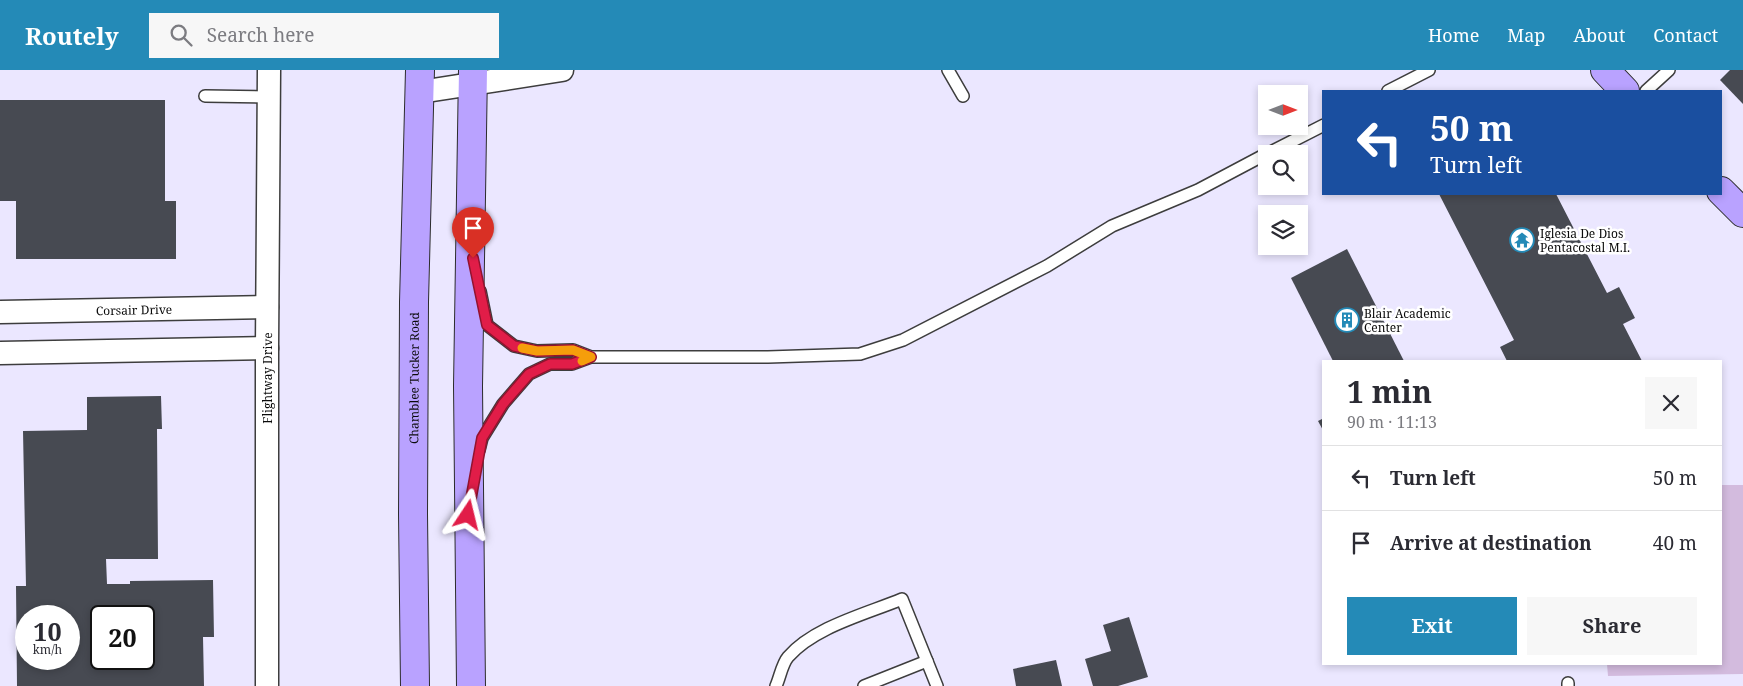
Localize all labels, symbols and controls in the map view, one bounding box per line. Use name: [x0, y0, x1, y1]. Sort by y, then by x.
search box: [149, 13, 499, 58]
text: Routely: [25, 19, 119, 52]
icon: search: [167, 21, 195, 49]
text: Search here: [207, 22, 314, 48]
text: Home: [1428, 23, 1479, 47]
text: Map: [1507, 23, 1545, 47]
text: About: [1573, 23, 1625, 47]
text: Contact: [1653, 23, 1718, 47]
north arrow: [1258, 85, 1308, 135]
map controls: [1258, 85, 1308, 255]
text: 50 m: [1430, 104, 1513, 151]
icon: left: [1347, 110, 1412, 175]
button: search: [1258, 145, 1308, 195]
text: Turn left: [1430, 149, 1522, 179]
button: layers: [1258, 205, 1308, 255]
pin: [452, 207, 494, 258]
icon: arrive: [459, 214, 487, 242]
place label: Iglesia De Dios Pentacostal M.I.: [1540, 225, 1630, 256]
temple icon: Iglesia De Dios Pentacostal M.I.: [1509, 227, 1535, 253]
street label: Corsair Drive: [96, 300, 172, 319]
place label: Blair Academic Center: [1364, 305, 1451, 336]
building icon: Blair Academic Center: [1334, 307, 1360, 333]
street label: Chamblee Tucker Road: [405, 311, 422, 444]
street label: Flightway Drive: [258, 332, 276, 424]
text: 1 min: [1347, 371, 1432, 412]
button: close: [1645, 377, 1697, 429]
text: 90 m · 11:13: [1347, 411, 1437, 433]
icon: left: [1347, 464, 1375, 492]
text: Turn left: [1390, 465, 1476, 491]
text: 50 m: [1653, 465, 1697, 491]
position arrow: [441, 488, 493, 540]
icon: arrive: [1347, 529, 1375, 557]
text: Arrive at destination: [1390, 530, 1592, 556]
text: 40 m: [1653, 530, 1697, 556]
button: Exit: [1347, 597, 1517, 655]
button: Share: [1527, 597, 1697, 655]
speed limit sign: 20: [90, 605, 155, 670]
text: 10: [33, 614, 62, 648]
text: km/h: [33, 641, 62, 658]

